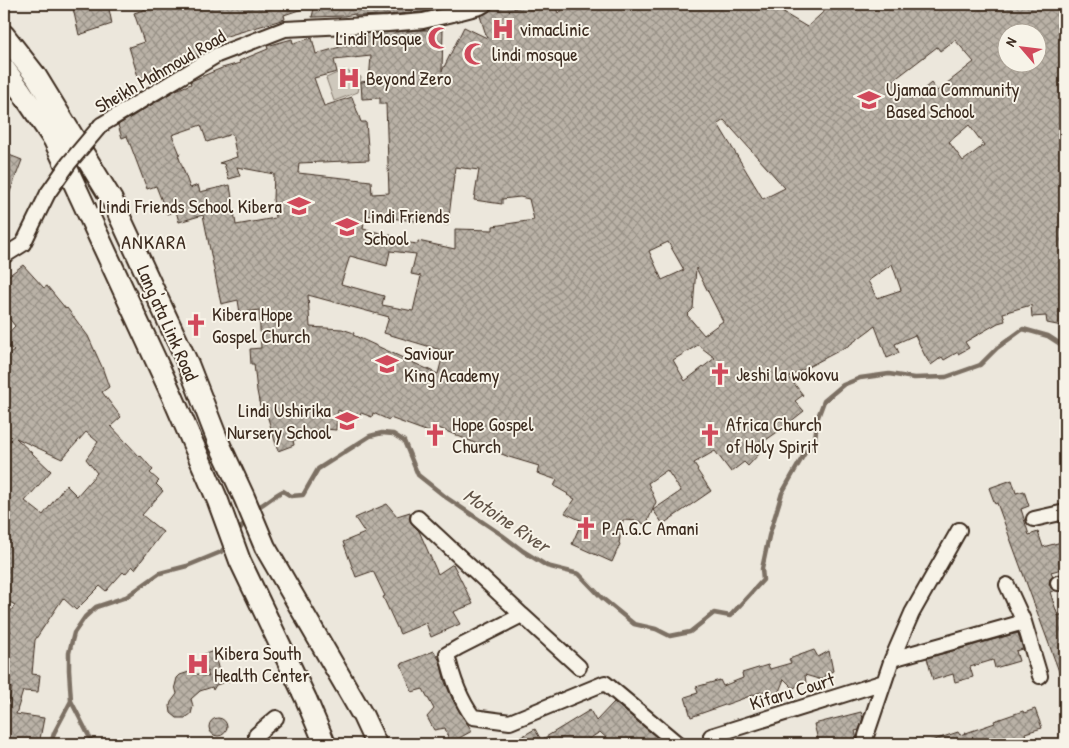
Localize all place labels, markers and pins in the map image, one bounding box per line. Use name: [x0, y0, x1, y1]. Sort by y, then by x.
hospital icon: vimaclinic: [490, 16, 516, 42]
place label: vimaclinic: [520, 16, 590, 42]
place label: Lindi Mosque: [336, 25, 422, 51]
mosque icon: Lindi Mosque: [426, 25, 452, 51]
mosque icon: lindi mosque: [462, 41, 488, 67]
place label: lindi mosque: [492, 41, 578, 67]
hospital icon: Beyond Zero: [336, 65, 362, 91]
place label: Beyond Zero: [366, 65, 452, 91]
place label: Ujamaa Community Based School: [886, 76, 1019, 124]
school or university icon: Ujamaa Community Based School: [856, 87, 882, 113]
place label: Lindi Friends School Kibera: [99, 193, 283, 219]
school or university icon: Lindi Friends School Kibera: [286, 193, 312, 219]
place label: Lindi Friends School: [364, 203, 450, 251]
school or university icon: Lindi Friends School: [334, 214, 360, 240]
place label: Kibera Hope Gospel Church: [212, 301, 310, 349]
church icon: Kibera Hope Gospel Church: [183, 312, 209, 338]
place label: Saviour King Academy: [404, 340, 500, 388]
school or university icon: Saviour King Academy: [374, 351, 400, 377]
church icon: Jeshi la wokovu: [707, 361, 733, 387]
place label: Jeshi la wokovu: [736, 361, 839, 387]
place label: Lindi Ushirika Nursery School: [227, 397, 332, 445]
school or university icon: Lindi Ushirika Nursery School: [334, 408, 360, 434]
place label: Hope Gospel Church: [452, 411, 534, 459]
place label: Africa Church of Holy Spirit: [726, 411, 822, 459]
church icon: Hope Gospel Church: [422, 422, 448, 448]
church icon: Africa Church of Holy Spirit: [697, 422, 723, 448]
church icon: P.A.G.C Amani: [573, 515, 599, 541]
place label: P.A.G.C Amani: [602, 515, 699, 541]
place label: Kibera South Health Center: [214, 640, 311, 688]
hospital icon: Kibera South Health Center: [185, 651, 211, 677]

